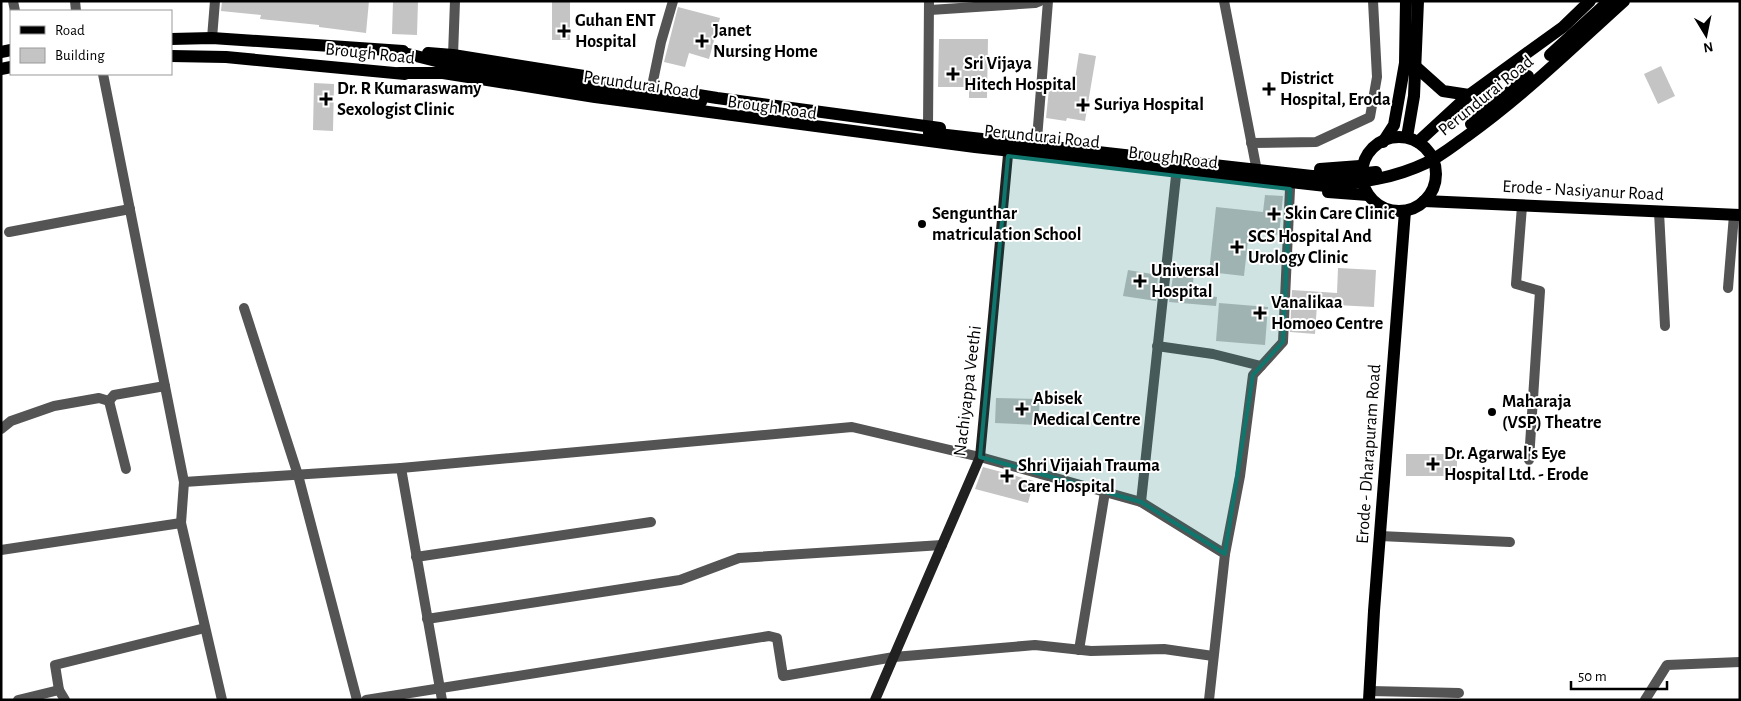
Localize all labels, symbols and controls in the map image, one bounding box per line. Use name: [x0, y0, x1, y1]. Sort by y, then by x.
legend: [10, 10, 172, 75]
north arrow: [1681, 10, 1731, 60]
place label: Guhan ENT Hospital: [575, 12, 656, 51]
place label: Janet Nursing Home: [713, 22, 818, 61]
text: Road: [55, 23, 85, 38]
marker: Guhan ENT Hospital: [557, 24, 571, 38]
marker: Janet Nursing Home: [695, 34, 709, 48]
text: N: [1702, 39, 1714, 55]
street label: Brough Road: [324, 40, 416, 68]
text: Building: [55, 48, 105, 63]
street label: Perundurai Road: [1435, 52, 1537, 140]
place label: Sri Vijaya Hitech Hospital: [964, 55, 1076, 94]
marker: Sri Vijaya Hitech Hospital: [946, 67, 960, 81]
street label: Perundurai Road: [582, 68, 700, 102]
place label: District Hospital, Eroda: [1280, 70, 1391, 109]
place label: Dr. R Kumaraswamy Sexologist Clinic: [337, 80, 482, 119]
marker: District Hospital, Eroda: [1262, 82, 1276, 96]
marker: Dr. R Kumaraswamy Sexologist Clinic: [319, 92, 333, 106]
street label: Brough Road: [726, 93, 818, 123]
place label: Suriya Hospital: [1094, 96, 1204, 114]
marker: Suriya Hospital: [1076, 98, 1090, 112]
street label: Perundurai Road: [983, 122, 1101, 152]
street label: Brough Road: [1127, 144, 1219, 172]
street label: Erode - Nasiyanur Road: [1502, 178, 1664, 204]
place label: Sengunthar matriculation School: [932, 205, 1081, 244]
place label: Skin Care Clinic: [1285, 205, 1395, 223]
marker: Skin Care Clinic: [1267, 207, 1281, 221]
marker: Sengunthar matriculation School: [916, 218, 928, 230]
place label: SCS Hospital And Urology Clinic: [1248, 228, 1372, 267]
marker: SCS Hospital And Urology Clinic: [1230, 240, 1244, 254]
place label: Universal Hospital: [1151, 262, 1219, 301]
marker: Universal Hospital: [1133, 274, 1147, 288]
place label: Vanalikaa Homoeo Centre: [1271, 294, 1383, 333]
marker: Vanalikaa Homoeo Centre: [1253, 306, 1267, 320]
street label: Nachiyappa Veethi: [951, 325, 985, 457]
street label: Erode - Dharapuram Road: [1354, 363, 1384, 545]
place label: Abisek Medical Centre: [1033, 390, 1140, 429]
place label: Maharaja (VSP) Theatre: [1502, 393, 1601, 432]
marker: Abisek Medical Centre: [1015, 402, 1029, 416]
marker: Maharaja (VSP) Theatre: [1486, 406, 1498, 418]
place label: Dr. Agarwal's Eye Hospital Ltd. - Erode: [1444, 445, 1589, 484]
place label: Shri Vijaiah Trauma Care Hospital: [1018, 457, 1160, 496]
marker: Dr. Agarwal's Eye Hospital Ltd. - Erode: [1426, 457, 1440, 471]
marker: Shri Vijaiah Trauma Care Hospital: [1000, 469, 1014, 483]
scale bar: [1571, 658, 1667, 690]
text: 50 m: [1578, 669, 1607, 684]

